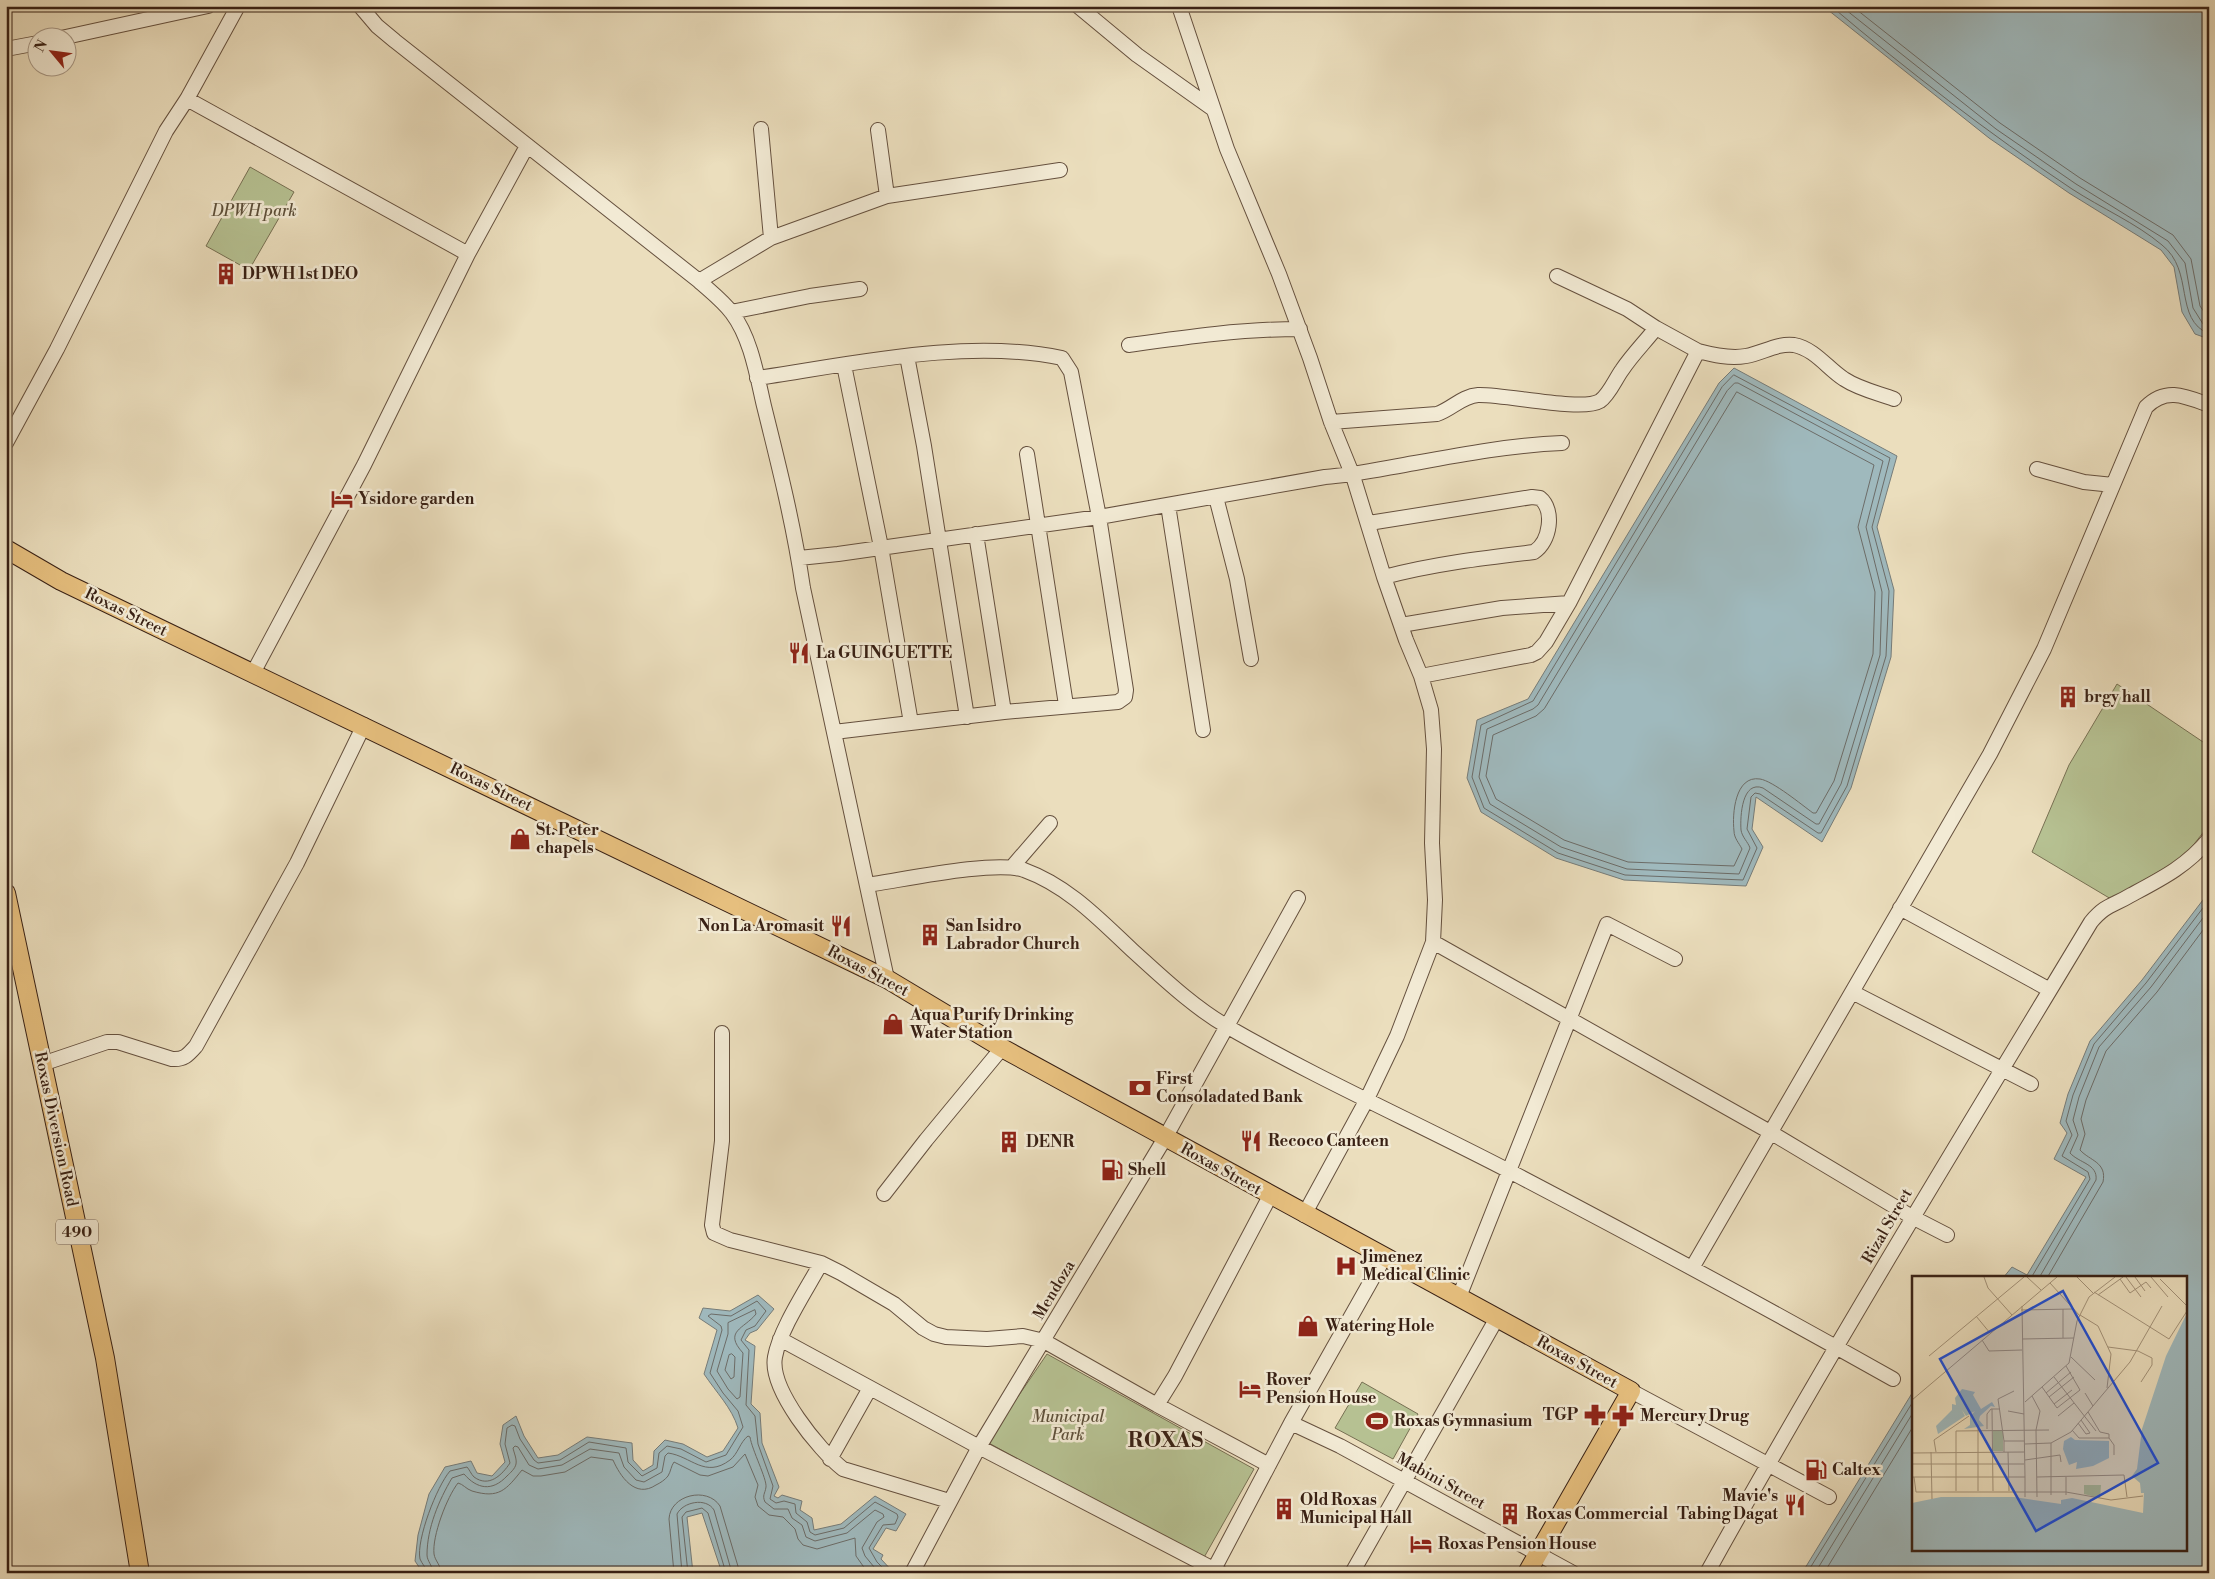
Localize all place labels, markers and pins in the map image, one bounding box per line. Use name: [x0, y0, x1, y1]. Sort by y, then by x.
building icon: DPWH 1st DEO: [213, 261, 239, 287]
place label: DPWH 1st DEO: [242, 264, 358, 284]
hotel icon: Ysidore garden: [329, 486, 355, 512]
place label: Ysidore garden: [358, 489, 475, 509]
restaurant icon: La GUINGUETTE: [786, 640, 812, 666]
place label: La GUINGUETTE: [816, 643, 952, 663]
building icon: brgy hall: [2055, 684, 2081, 710]
place label: brgy hall: [2084, 687, 2151, 707]
place label: St. Peter chapels: [536, 820, 599, 858]
shop icon: St. Peter chapels: [507, 826, 533, 852]
restaurant icon: Non La Aromasit: [828, 913, 854, 939]
place label: Non La Aromasit: [698, 916, 824, 936]
place label: San Isidro Labrador Church: [946, 916, 1080, 954]
building icon: San Isidro Labrador Church: [917, 922, 943, 948]
place label: Aqua Purify Drinking Water Station: [909, 1005, 1074, 1043]
shop icon: Aqua Purify Drinking Water Station: [880, 1011, 906, 1037]
place label: First Consoladated Bank: [1156, 1069, 1304, 1107]
bank icon: First Consoladated Bank: [1127, 1075, 1153, 1101]
restaurant icon: Recoco Canteen: [1238, 1128, 1264, 1154]
building icon: DENR: [996, 1129, 1022, 1155]
place label: Recoco Canteen: [1268, 1131, 1389, 1151]
place label: DENR: [1026, 1132, 1076, 1152]
fuel station icon: Shell: [1099, 1157, 1125, 1183]
place label: Shell: [1128, 1160, 1167, 1180]
place label: Jimenez Medical Clinic: [1360, 1247, 1470, 1285]
hospital icon: Jimenez Medical Clinic: [1333, 1253, 1359, 1279]
shop icon: Watering Hole: [1295, 1313, 1321, 1339]
place label: Watering Hole: [1324, 1316, 1435, 1336]
place label: Rover Pension House: [1266, 1370, 1377, 1408]
hotel icon: Rover Pension House: [1237, 1376, 1263, 1402]
pharmacy icon: TGP: [1582, 1402, 1608, 1428]
pharmacy icon: Mercury Drug: [1610, 1403, 1636, 1429]
place label: TGP: [1543, 1405, 1579, 1425]
place label: Mercury Drug: [1640, 1406, 1750, 1426]
sports icon: Roxas Gymnasium: [1364, 1408, 1390, 1434]
place label: Roxas Gymnasium: [1394, 1411, 1533, 1431]
fuel station icon: Caltex: [1803, 1457, 1829, 1483]
place label: Caltex: [1832, 1460, 1882, 1480]
place label: Mavie's Tabing Dagat: [1677, 1486, 1778, 1524]
place label: Old Roxas Municipal Hall: [1300, 1490, 1413, 1528]
restaurant icon: Mavie's Tabing Dagat: [1782, 1492, 1808, 1518]
building icon: Old Roxas Municipal Hall: [1271, 1496, 1297, 1522]
building icon: Roxas Commercial: [1497, 1501, 1523, 1527]
place label: Roxas Commercial: [1526, 1504, 1669, 1524]
hotel icon: Roxas Pension House: [1408, 1531, 1434, 1557]
place label: Roxas Pension House: [1438, 1534, 1597, 1554]

